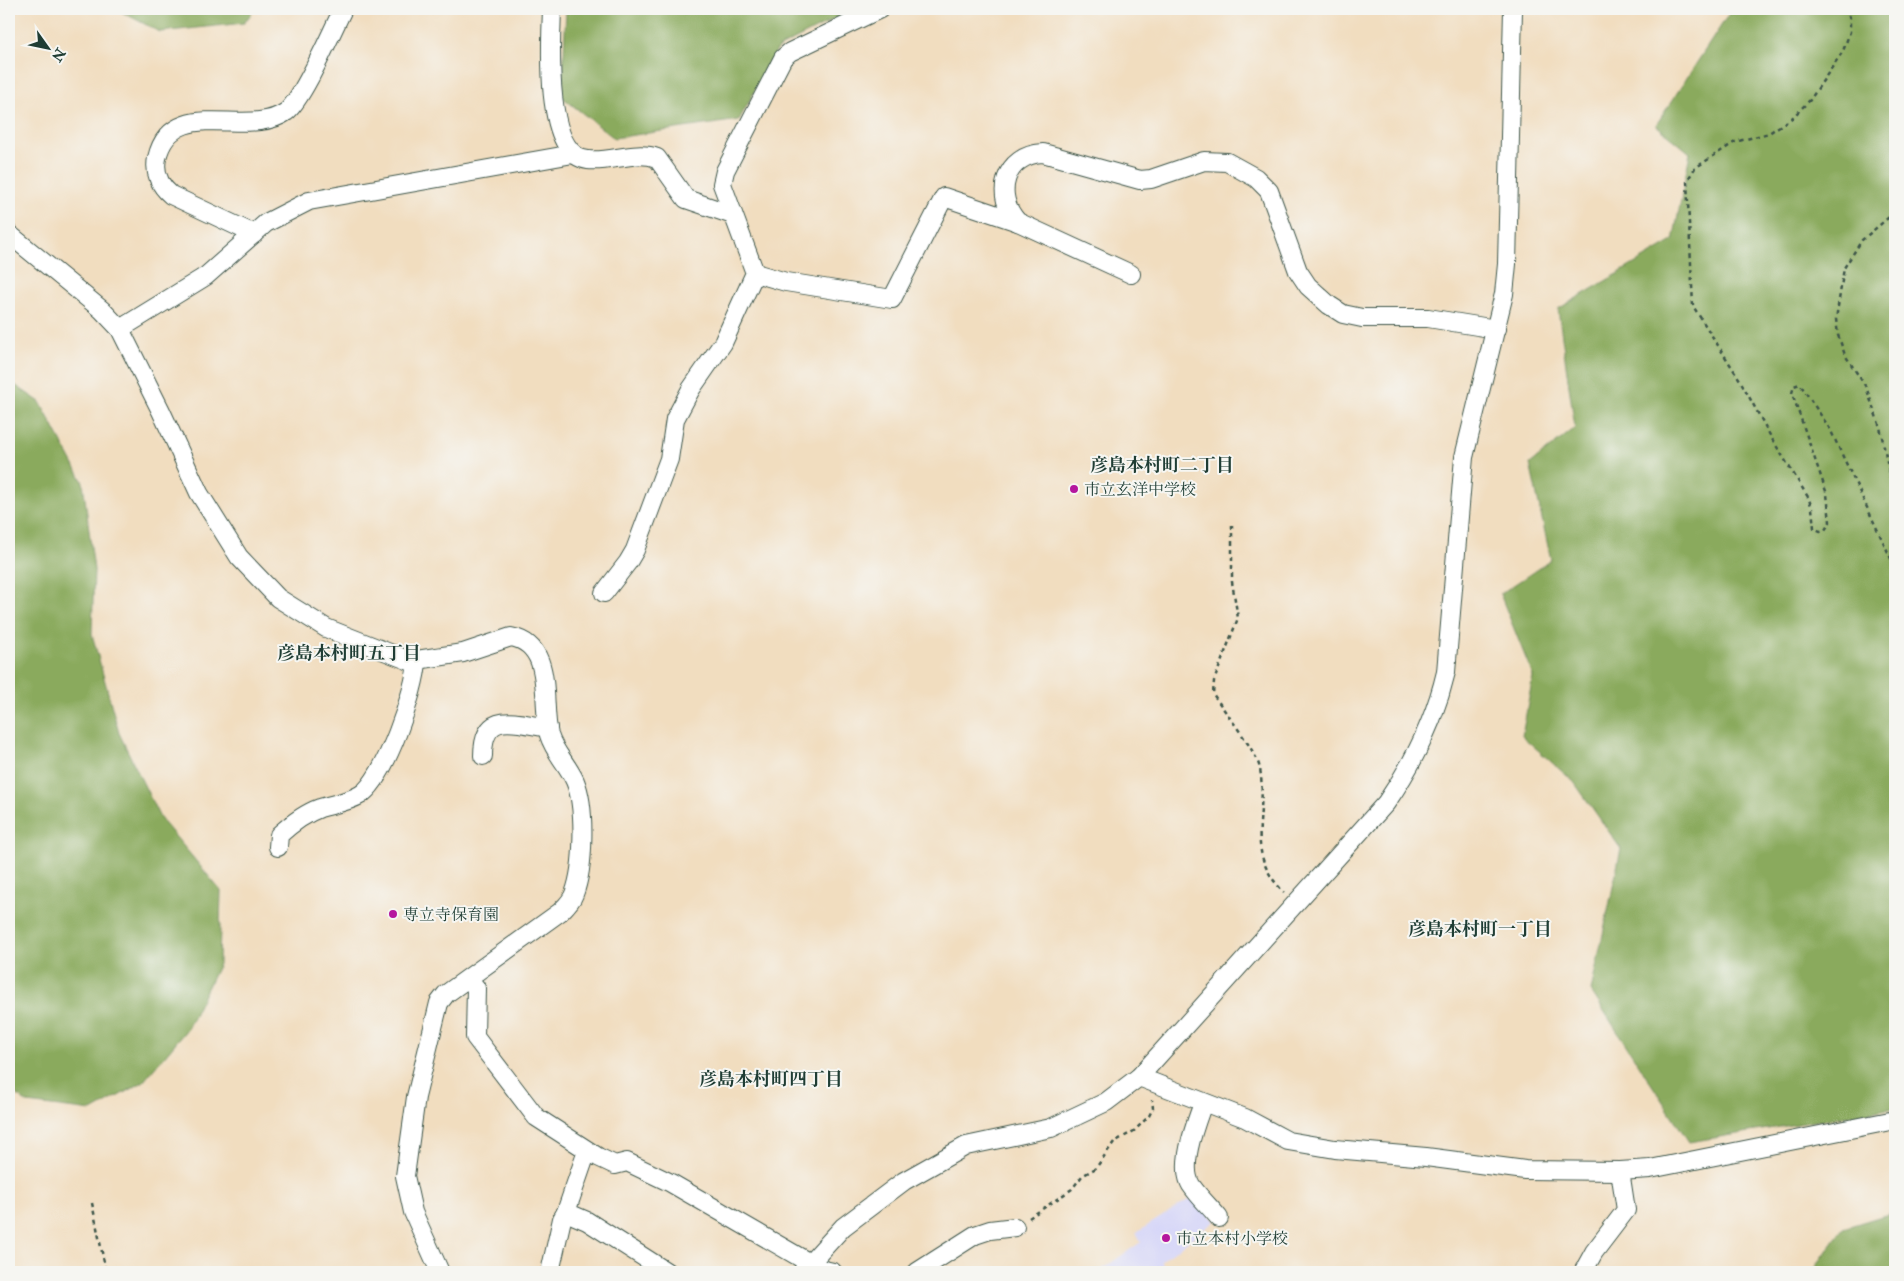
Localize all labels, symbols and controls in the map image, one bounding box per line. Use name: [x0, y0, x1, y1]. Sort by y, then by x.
north arrow: [22, 22, 72, 72]
text: N: [48, 44, 70, 65]
district label: 彦島本村町二丁目: [1090, 454, 1234, 477]
place label: 市立玄洋中学校: [1084, 480, 1196, 500]
marker: 市立玄洋中学校: [1068, 483, 1080, 495]
district label: 彦島本村町五丁目: [277, 642, 421, 665]
place label: 専立寺保育園: [403, 905, 499, 925]
marker: 専立寺保育園: [387, 908, 399, 920]
district label: 彦島本村町一丁目: [1408, 918, 1552, 941]
district label: 彦島本村町四丁目: [699, 1068, 843, 1091]
place label: 市立本村小学校: [1176, 1229, 1288, 1249]
marker: 市立本村小学校: [1160, 1232, 1172, 1244]

